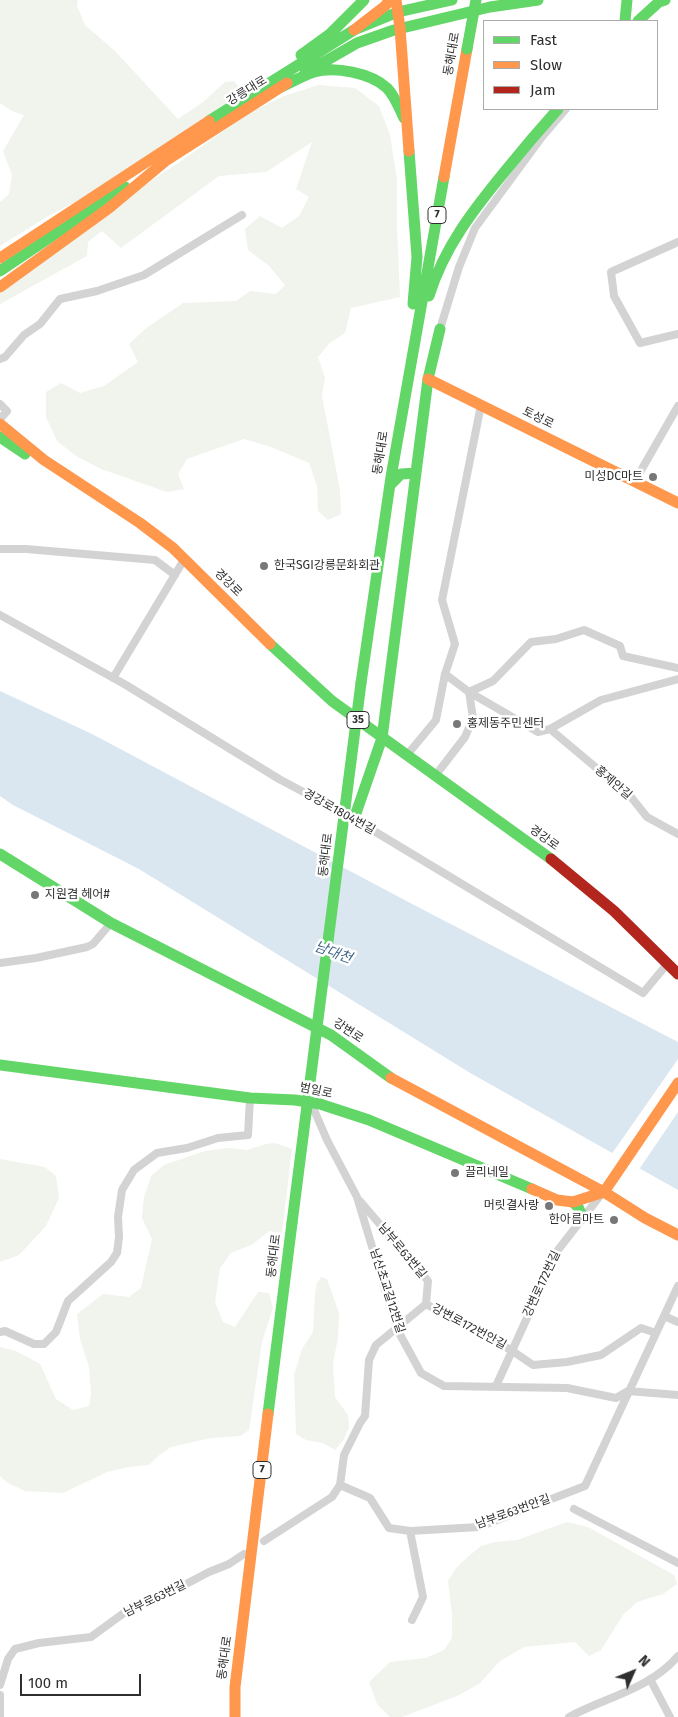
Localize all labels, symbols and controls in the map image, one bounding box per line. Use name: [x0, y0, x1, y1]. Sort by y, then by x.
legend: [483, 20, 658, 110]
street label: 동해대로: [441, 31, 463, 77]
text: Fast: [530, 31, 557, 49]
text: Slow: [530, 56, 562, 74]
street label: 강릉대로: [224, 73, 270, 109]
text: Jam: [530, 81, 556, 99]
road number: 7: [428, 206, 446, 224]
street label: 토성로: [520, 404, 556, 432]
street label: 동해대로: [370, 430, 392, 476]
place label: 미성DC마트: [584, 470, 643, 484]
marker: 미성DC마트: [647, 471, 659, 483]
place label: 한국SGI강릉문화회관: [274, 559, 380, 573]
marker: 한국SGI강릉문화회관: [258, 560, 270, 572]
street label: 경강로: [211, 566, 245, 600]
road number: 35: [347, 712, 369, 728]
place label: 홍제동주민센터: [467, 717, 544, 731]
marker: 홍제동주민센터: [451, 718, 463, 730]
street label: 홍제안길: [592, 763, 634, 803]
street label: 경강로1804번길: [300, 786, 378, 838]
street label: 경강로: [526, 822, 562, 854]
street label: 동해대로: [316, 832, 336, 878]
place label: 지원겸 헤어#: [45, 888, 110, 902]
marker: 지원겸 헤어#: [29, 889, 41, 901]
water label: 남대천: [312, 938, 354, 968]
street label: 강변로: [330, 1016, 366, 1046]
street label: 범일로: [298, 1081, 334, 1101]
place label: 끌리네일: [465, 1166, 509, 1180]
marker: 끌리네일: [449, 1167, 461, 1179]
place label: 머릿결사랑: [484, 1199, 539, 1213]
marker: 머릿결사랑: [543, 1200, 555, 1212]
place label: 한아름마트: [549, 1213, 604, 1227]
marker: 한아름마트: [608, 1214, 620, 1226]
street label: 남부로63번길: [375, 1221, 429, 1281]
street label: 동해대로: [264, 1233, 284, 1279]
street label: 남산초교길12번길: [366, 1247, 408, 1335]
street label: 강변로172번길: [520, 1249, 564, 1319]
street label: 강변로172번안길: [429, 1301, 509, 1353]
road number: 7: [253, 1462, 271, 1478]
street label: 남부로63번안길: [474, 1492, 552, 1532]
street label: 남부로63번길: [122, 1578, 188, 1620]
street label: 동해대로: [215, 1635, 235, 1681]
north arrow: [608, 1647, 658, 1697]
text: N: [635, 1652, 653, 1670]
scale bar: [22, 1664, 144, 1696]
text: 100 m: [28, 1674, 68, 1692]

